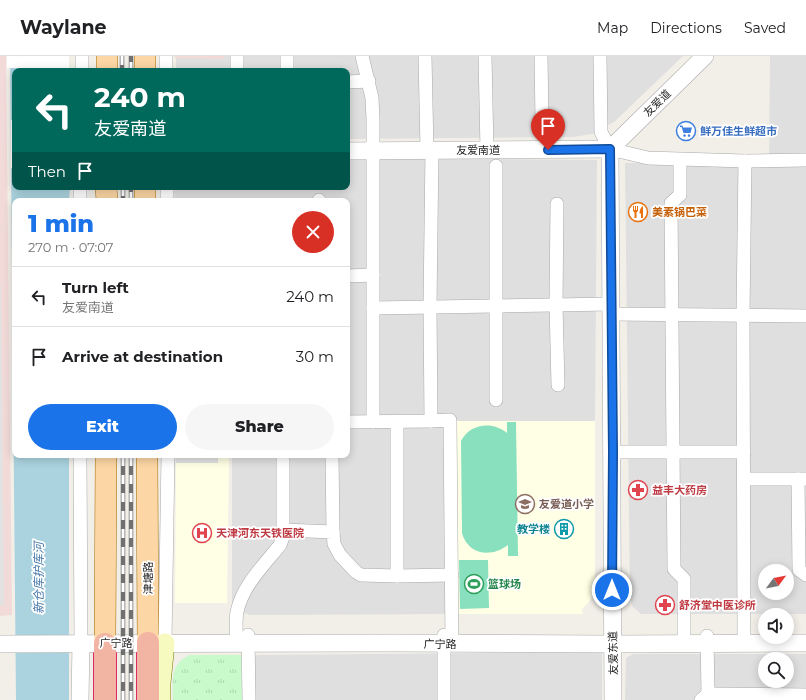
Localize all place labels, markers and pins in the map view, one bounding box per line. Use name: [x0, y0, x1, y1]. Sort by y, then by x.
pin: [531, 109, 565, 150]
supermarket icon: 鲜万佳生鲜超市: [675, 120, 697, 142]
place label: 鲜万佳生鲜超市: [700, 124, 777, 138]
restaurant icon: 美素锅巴菜: [627, 201, 649, 223]
place label: 美素锅巴菜: [652, 205, 707, 219]
pharmacy icon: 益丰大药房: [627, 479, 649, 501]
place label: 益丰大药房: [652, 483, 707, 497]
school or university icon: 友爱道小学: [514, 493, 536, 515]
place label: 友爱道小学: [539, 497, 594, 511]
building icon: 教学楼: [553, 518, 575, 540]
hospital icon: 天津河东天铁医院: [191, 522, 213, 544]
place label: 教学楼: [517, 522, 550, 536]
place label: 天津河东天铁医院: [216, 526, 304, 540]
sports icon: 篮球场: [463, 573, 485, 595]
place label: 篮球场: [488, 577, 521, 591]
pharmacy icon: 舒济堂中医诊所: [654, 594, 676, 616]
place label: 舒济堂中医诊所: [679, 598, 756, 612]

